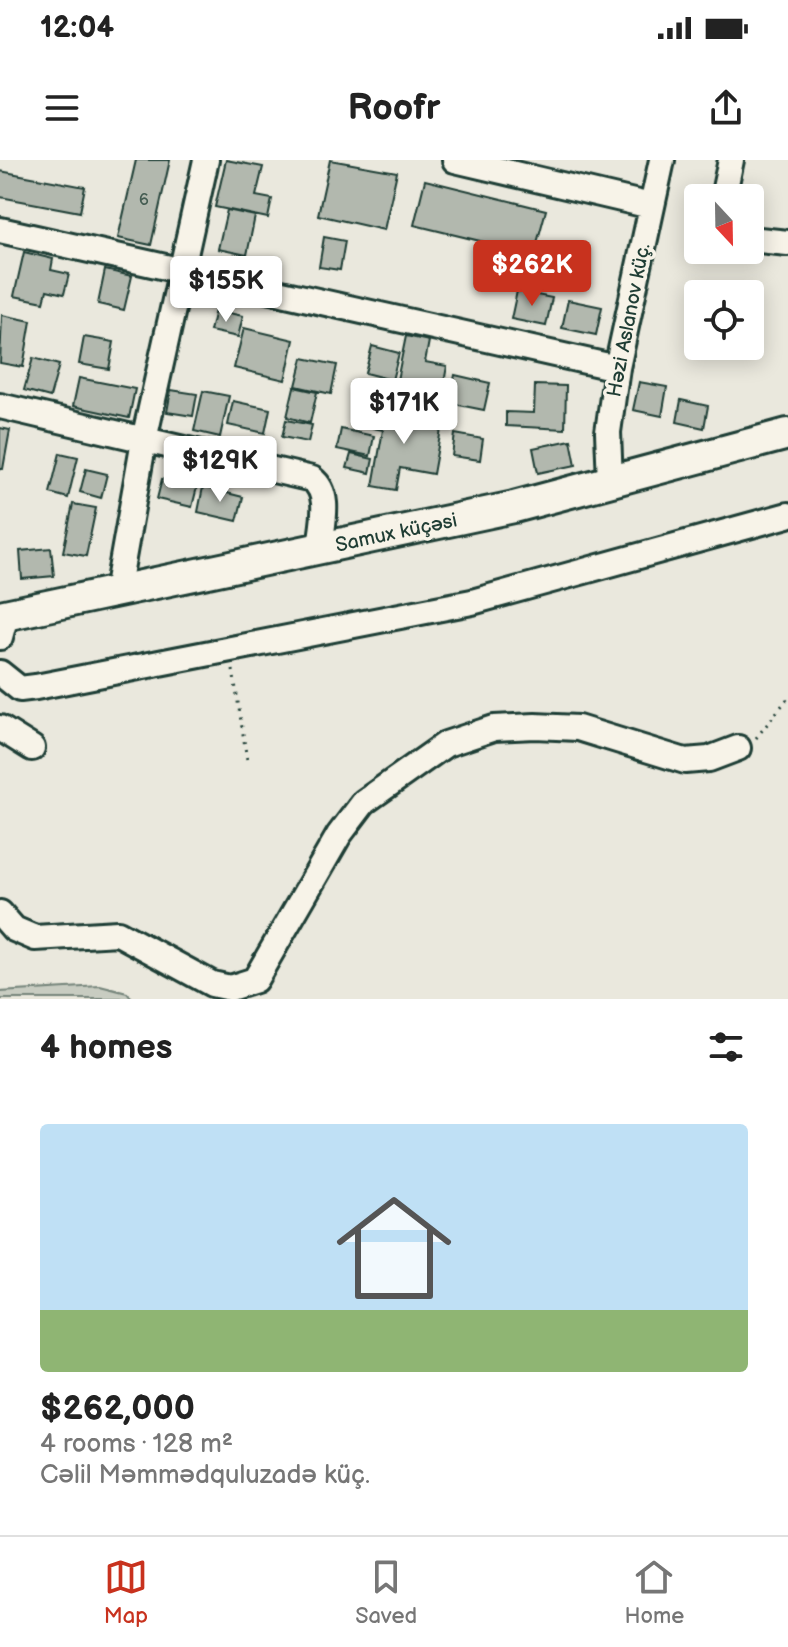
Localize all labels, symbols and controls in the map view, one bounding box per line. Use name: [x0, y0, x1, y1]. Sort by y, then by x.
text: 12:04: [40, 10, 114, 46]
icon: menu: [40, 86, 84, 130]
icon: share: [704, 86, 748, 130]
text: Roofr: [348, 87, 440, 130]
north arrow: [684, 184, 764, 264]
map controls: [684, 184, 764, 360]
house number: 6: [139, 191, 149, 210]
pin: $262K: [476, 240, 588, 308]
street label: Həzi Aslanov küç.: [602, 241, 656, 399]
text: $262K: [491, 250, 573, 281]
pin: $155K: [170, 256, 282, 324]
text: $155K: [188, 266, 264, 297]
button: locate: [684, 280, 764, 360]
pin: $171K: [348, 378, 460, 446]
text: $171K: [368, 388, 440, 419]
pin: $129K: [164, 436, 276, 504]
text: $129K: [182, 446, 258, 477]
street label: Samux küçəsi: [333, 508, 459, 558]
icon: filters: [704, 1025, 748, 1069]
text: 4 homes: [40, 1027, 172, 1068]
icon: home: [322, 1176, 466, 1320]
text: $262,000: [40, 1388, 195, 1429]
text: 4 rooms · 128 m²: [40, 1429, 233, 1460]
text: Cəlil Məmmədquluzadə küç.: [40, 1460, 370, 1491]
tab: Map: [104, 1555, 148, 1630]
tab: Saved: [355, 1555, 417, 1630]
tab: Home: [624, 1555, 684, 1630]

